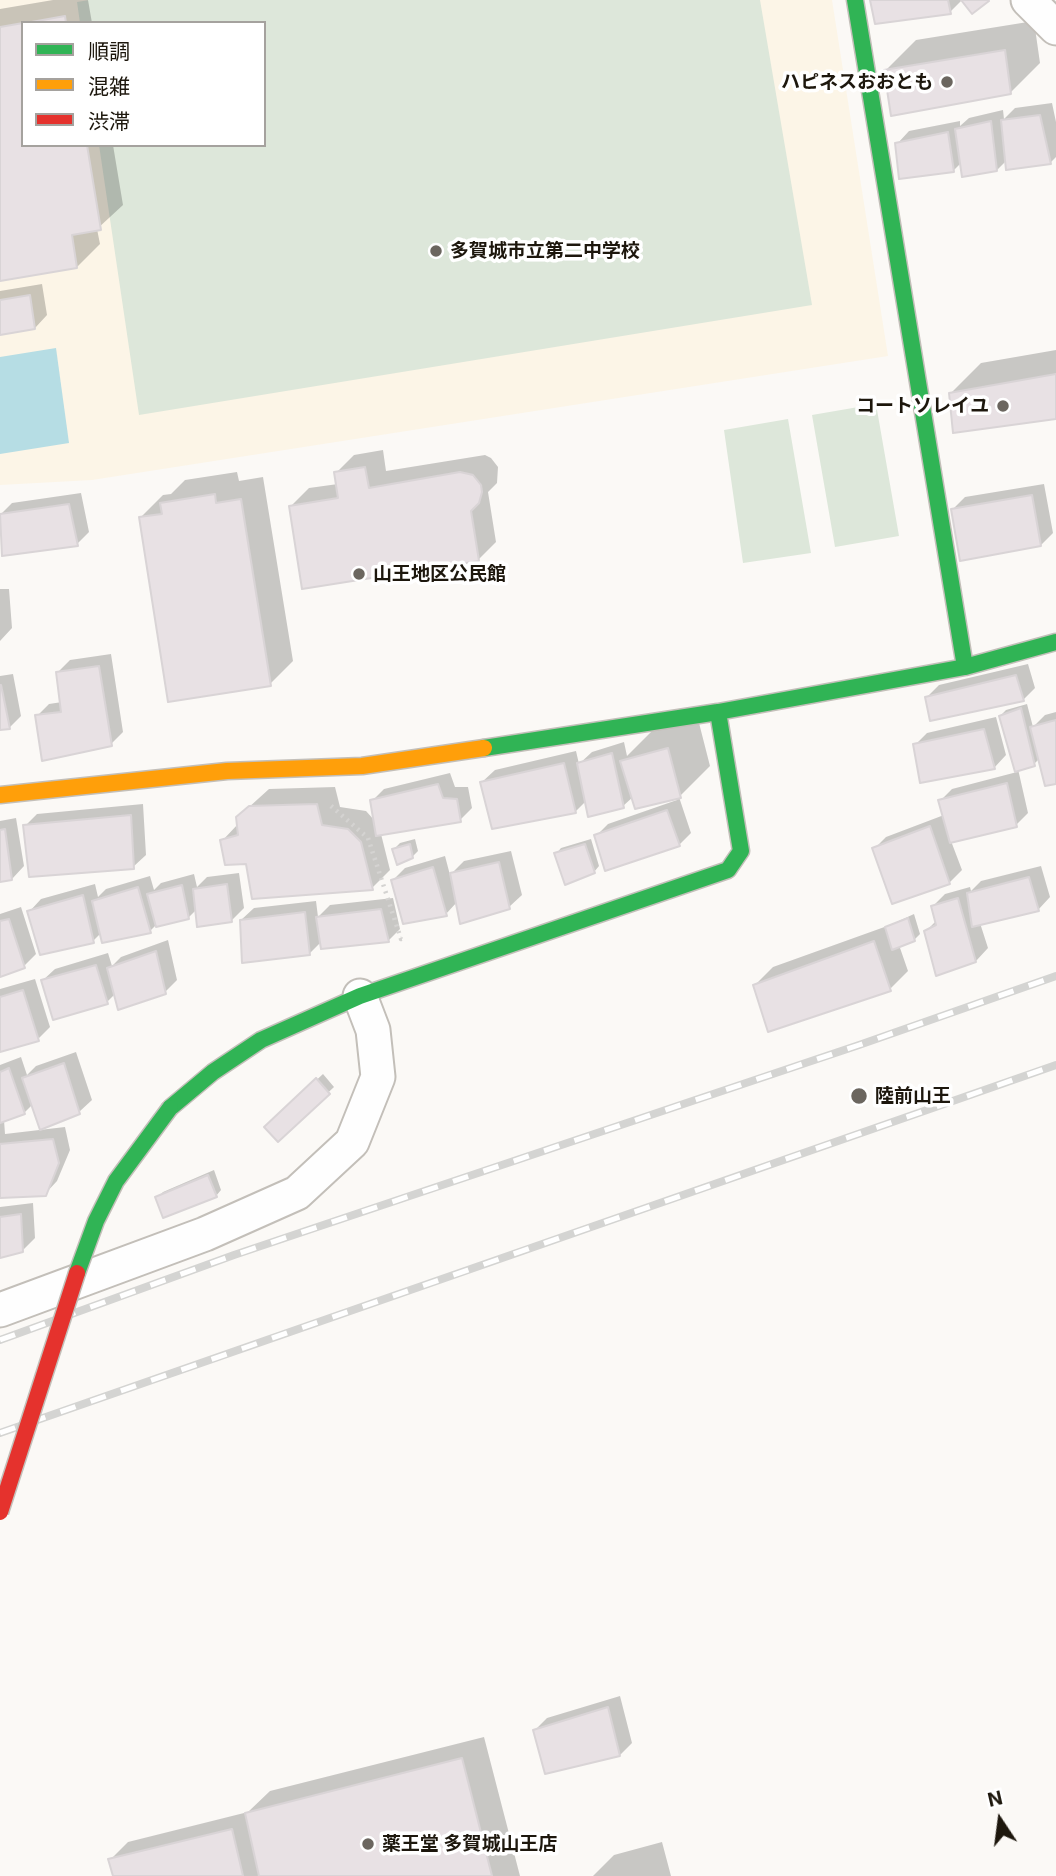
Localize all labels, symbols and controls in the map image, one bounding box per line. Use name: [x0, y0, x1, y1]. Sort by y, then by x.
legend: [21, 21, 266, 147]
text: 順調: [88, 39, 130, 64]
place label: ハピネスおおとも: [781, 71, 933, 93]
text: 混雑: [88, 74, 130, 99]
marker: ハピネスおおとも: [939, 74, 955, 90]
text: 渋滞: [88, 109, 130, 134]
place label: 多賀城市立第二中学校: [450, 240, 640, 262]
marker: 多賀城市立第二中学校: [428, 243, 444, 259]
place label: コートソレイユ: [856, 395, 989, 417]
marker: コートソレイユ: [995, 398, 1011, 414]
place label: 山王地区公民館: [373, 563, 506, 585]
marker: 山王地区公民館: [351, 566, 367, 582]
place label: 陸前山王: [875, 1085, 951, 1107]
marker: 陸前山王: [849, 1086, 869, 1106]
north arrow: [965, 1785, 1035, 1855]
text: N: [986, 1786, 1005, 1812]
place label: 薬王堂 多賀城山王店: [382, 1833, 557, 1855]
marker: 薬王堂 多賀城山王店: [360, 1836, 376, 1852]

